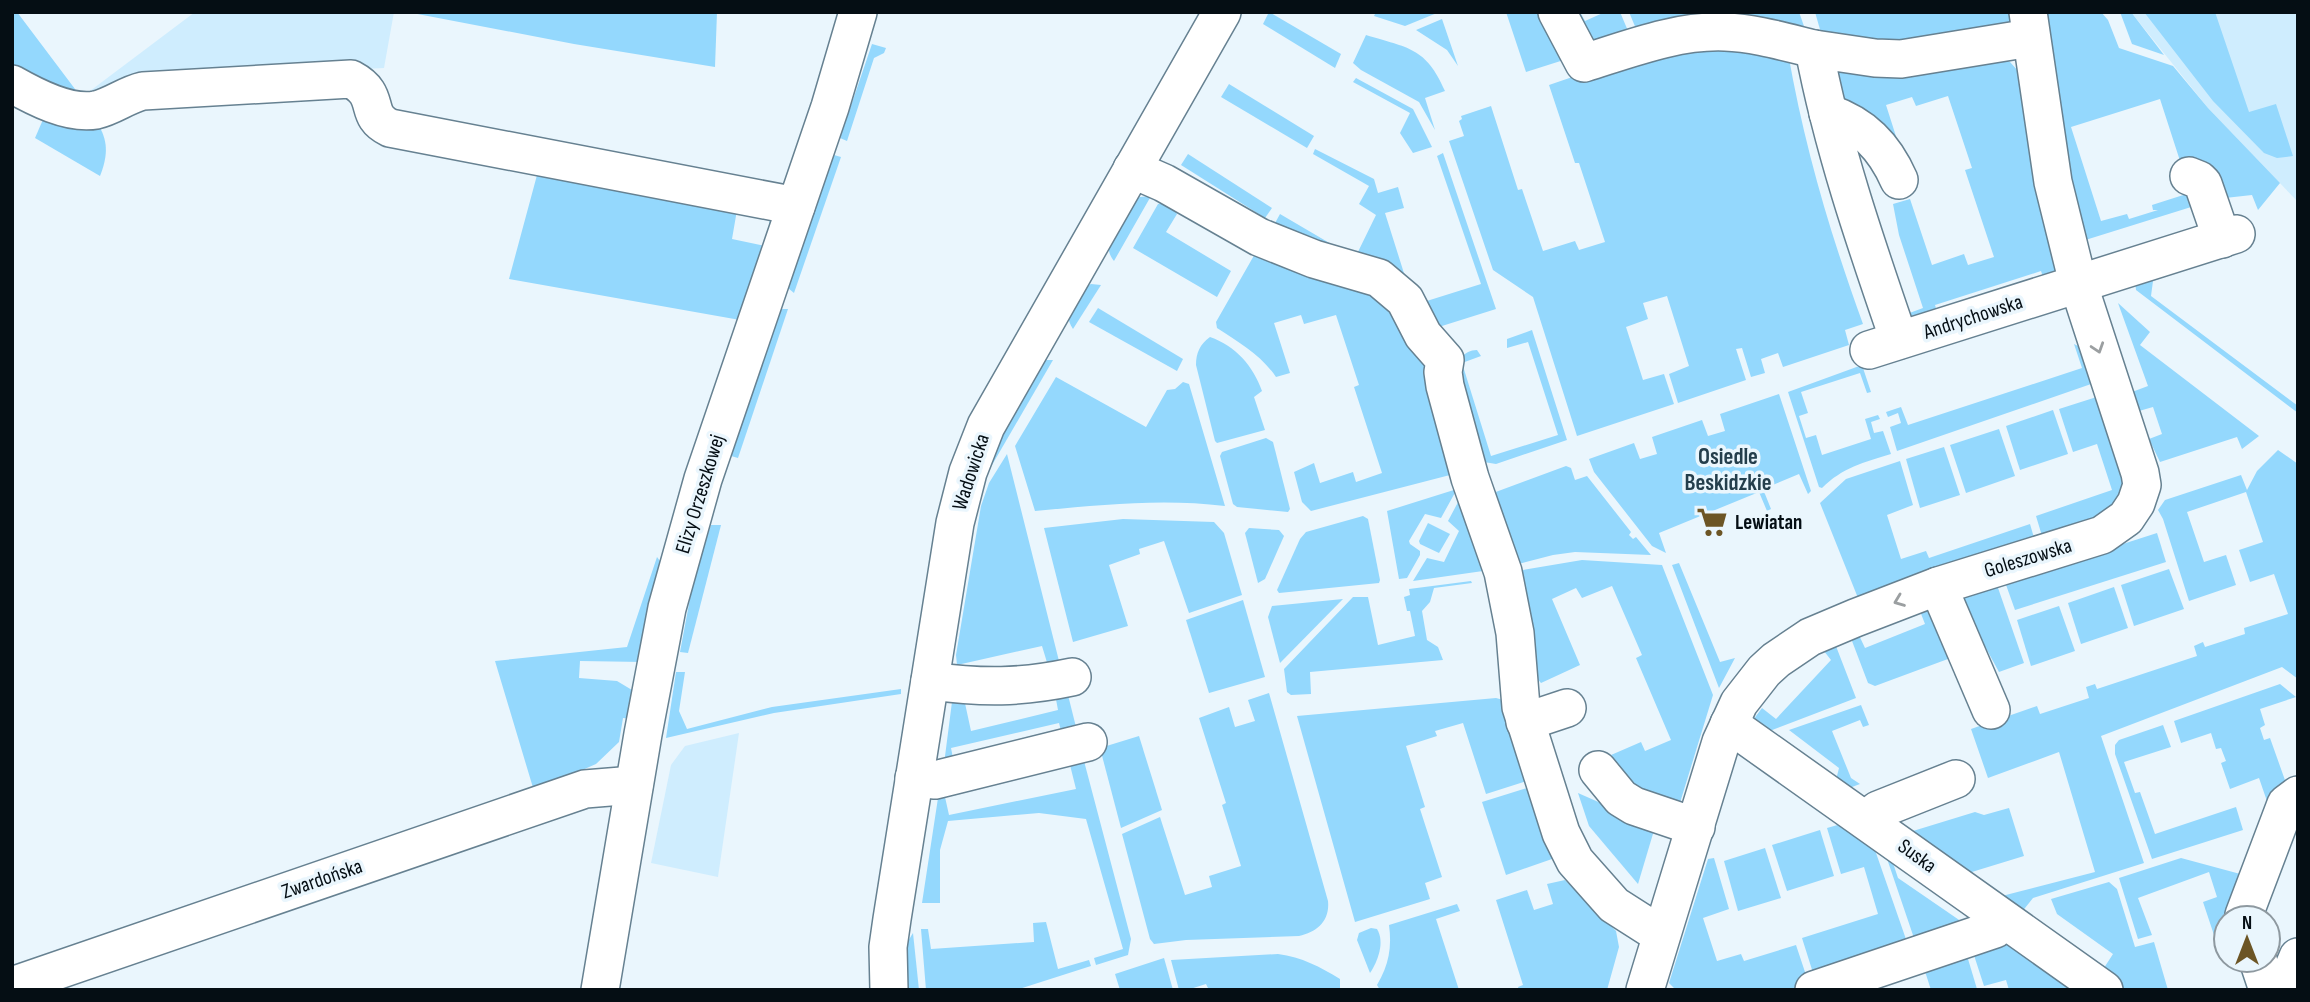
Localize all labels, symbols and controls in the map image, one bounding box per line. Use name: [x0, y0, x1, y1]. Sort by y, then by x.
street label: Andrychowska: [1919, 289, 2026, 345]
one-way arrow: [2090, 342, 2105, 354]
street label: Elizy Orzeszkowej: [670, 431, 730, 557]
street label: Wadowicka: [947, 431, 995, 513]
district label: Osiedle Beskidzkie: [1684, 443, 1772, 497]
supermarket icon: Lewiatan: [1695, 505, 1729, 539]
place label: Lewiatan: [1735, 510, 1802, 535]
street label: Goleszowska: [1981, 533, 2075, 583]
one-way arrow: [1894, 593, 1906, 607]
street label: Suska: [1893, 834, 1941, 878]
street label: Zwardońska: [278, 854, 366, 904]
north arrow: [2212, 904, 2282, 974]
text: N: [2242, 912, 2252, 935]

